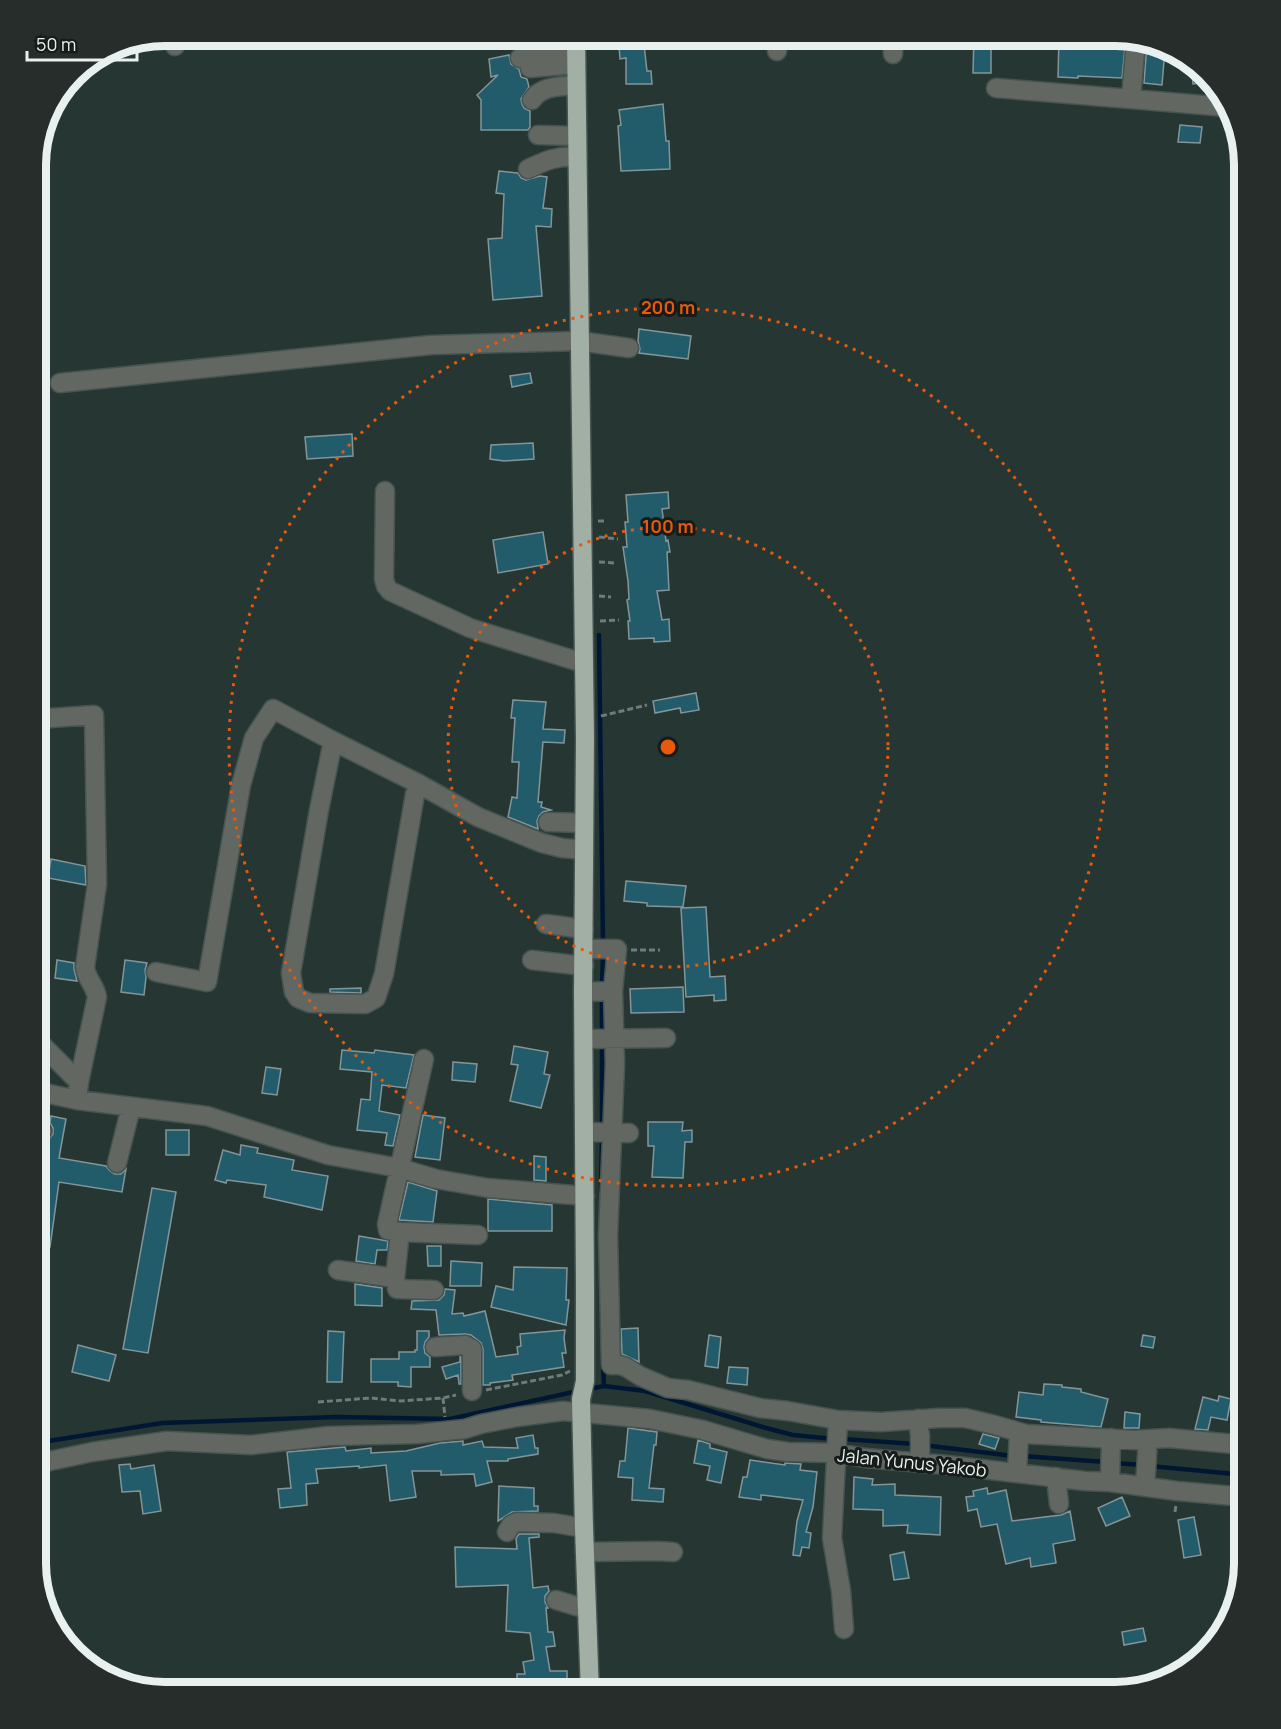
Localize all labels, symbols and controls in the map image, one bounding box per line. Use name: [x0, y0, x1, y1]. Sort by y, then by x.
scale bar: [27, 24, 136, 62]
text: 50 m: [36, 32, 76, 56]
text: 200 m: [641, 295, 695, 319]
text: 100 m: [642, 514, 694, 538]
centre of rings: [658, 737, 678, 757]
street label: Jalan Yunus Yakob: [836, 1442, 988, 1482]

